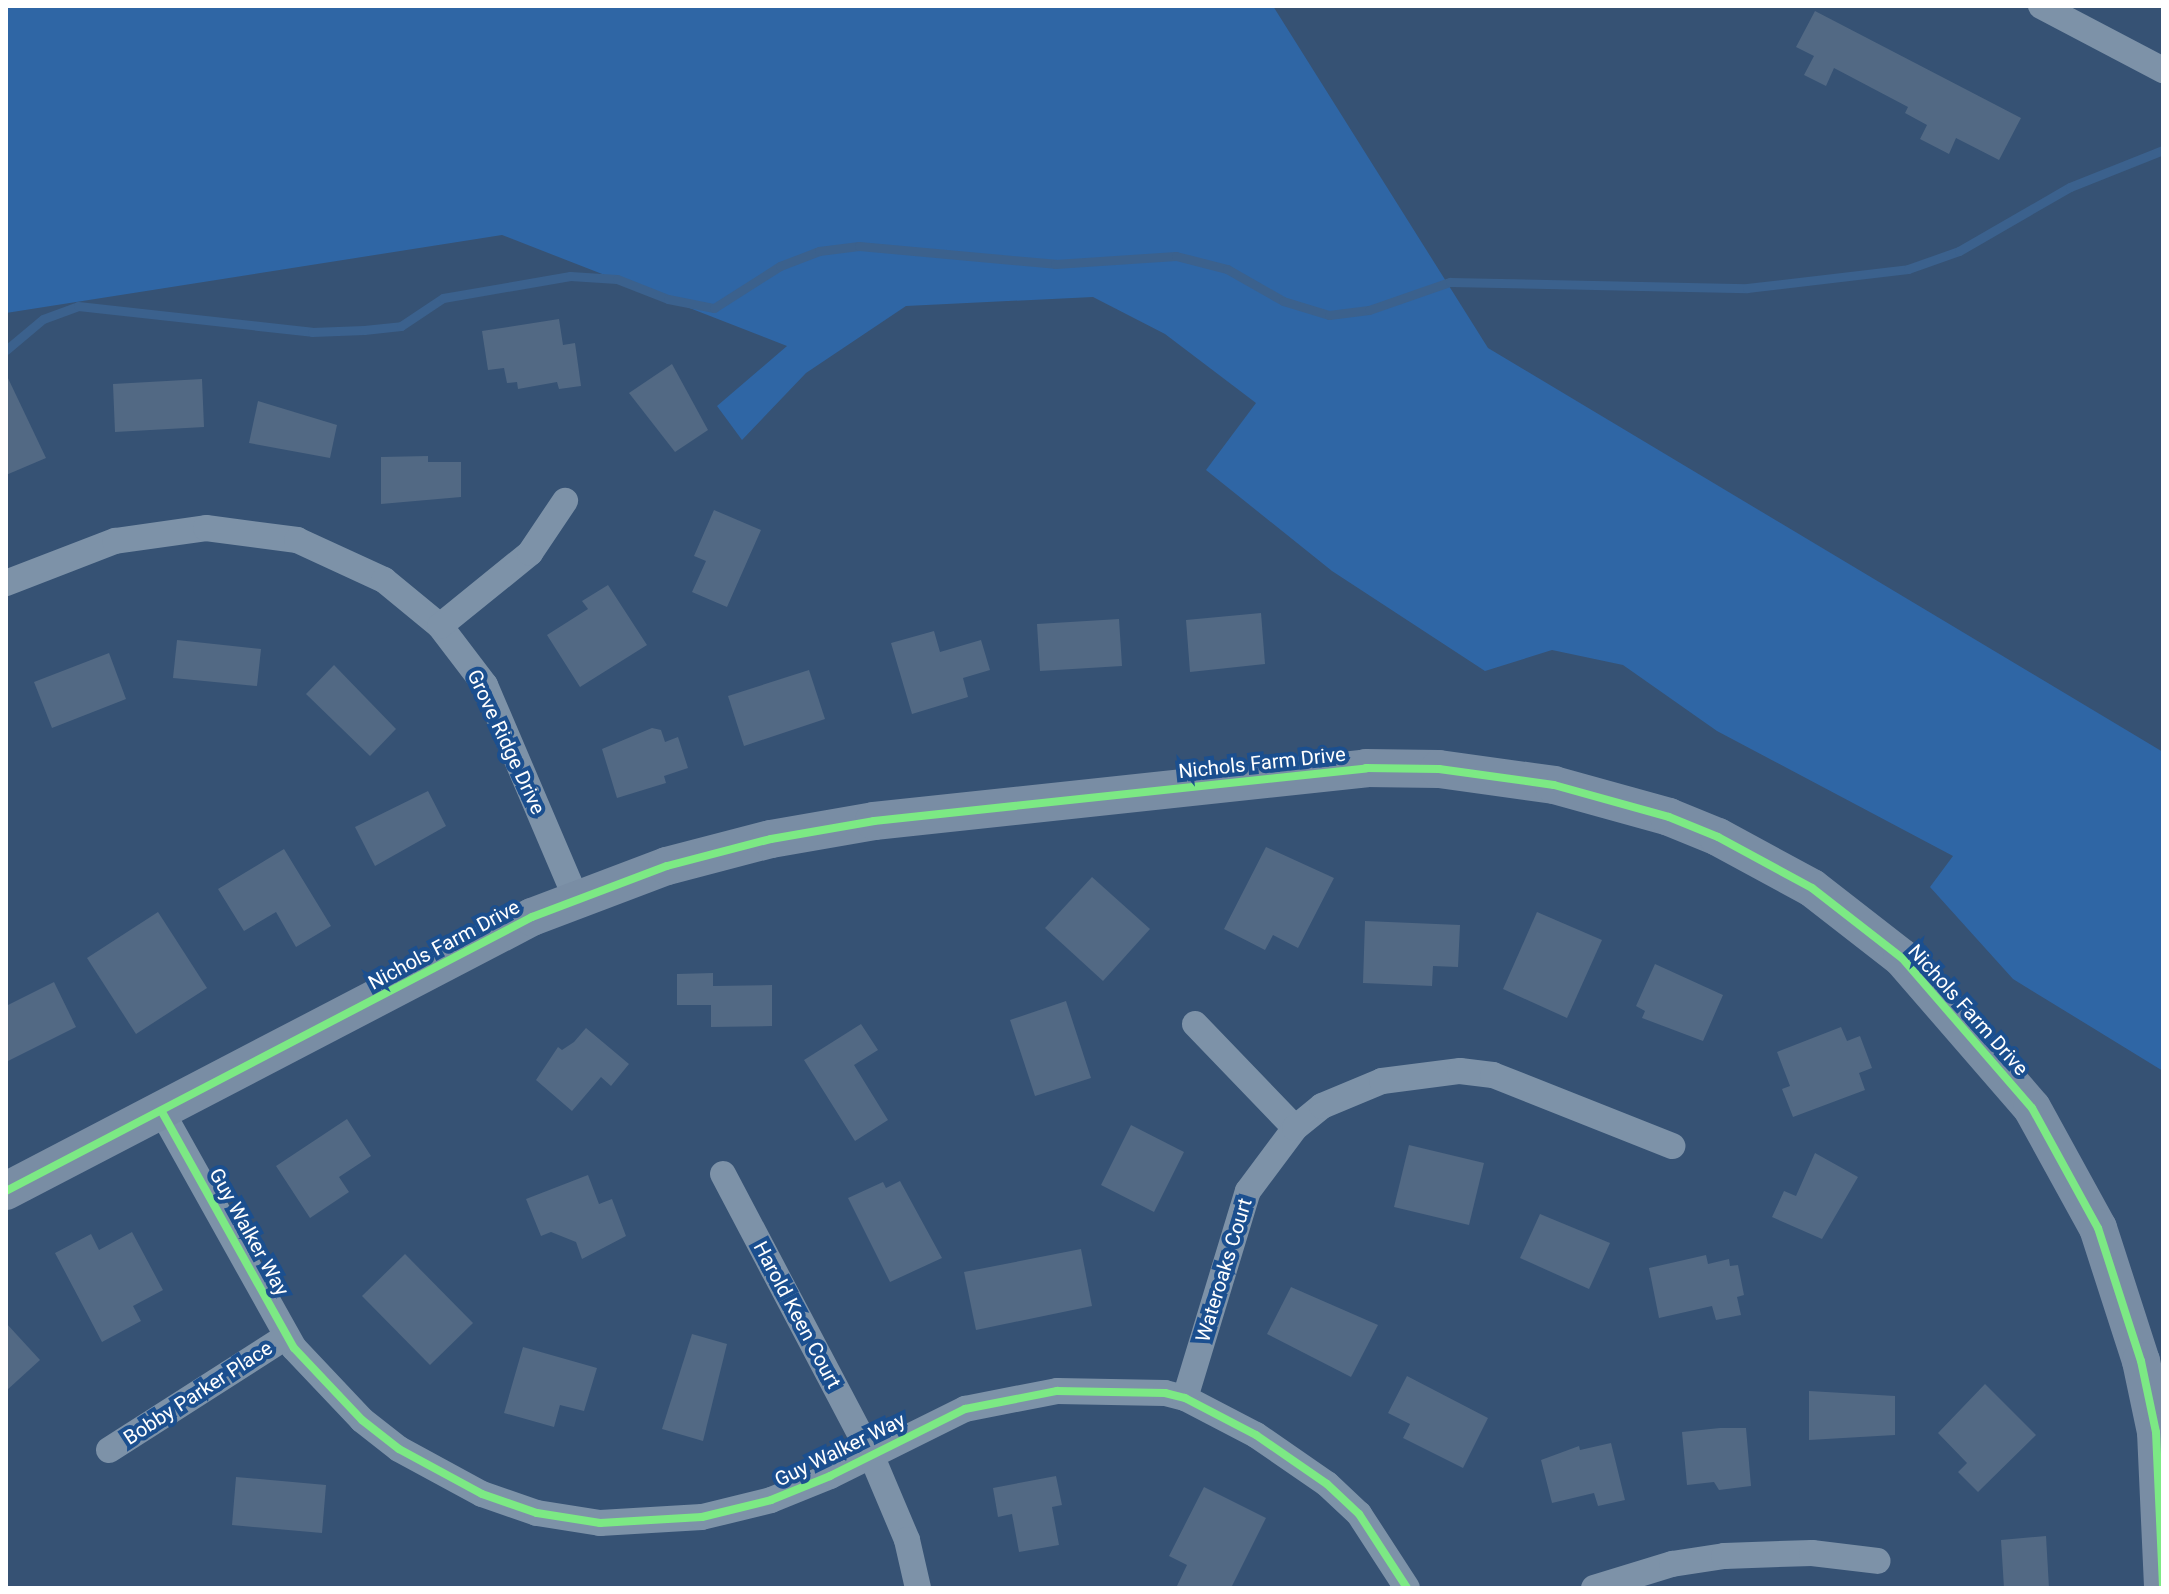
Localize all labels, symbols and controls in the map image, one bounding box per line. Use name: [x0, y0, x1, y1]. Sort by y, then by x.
street label: Grove Ridge Drive: [462, 666, 550, 818]
street label: Nichols Farm Drive: [1177, 742, 1347, 784]
street label: Nichols Farm Drive: [364, 895, 524, 995]
street label: Nichols Farm Drive: [1903, 940, 2033, 1080]
street label: Guy Walker Way: [204, 1164, 294, 1300]
street label: Wateroaks Court: [1191, 1195, 1257, 1345]
street label: Harold Keen Court: [748, 1237, 846, 1393]
street label: Bobby Parker Place: [119, 1336, 277, 1450]
street label: Guy Walker Way: [771, 1408, 909, 1492]

